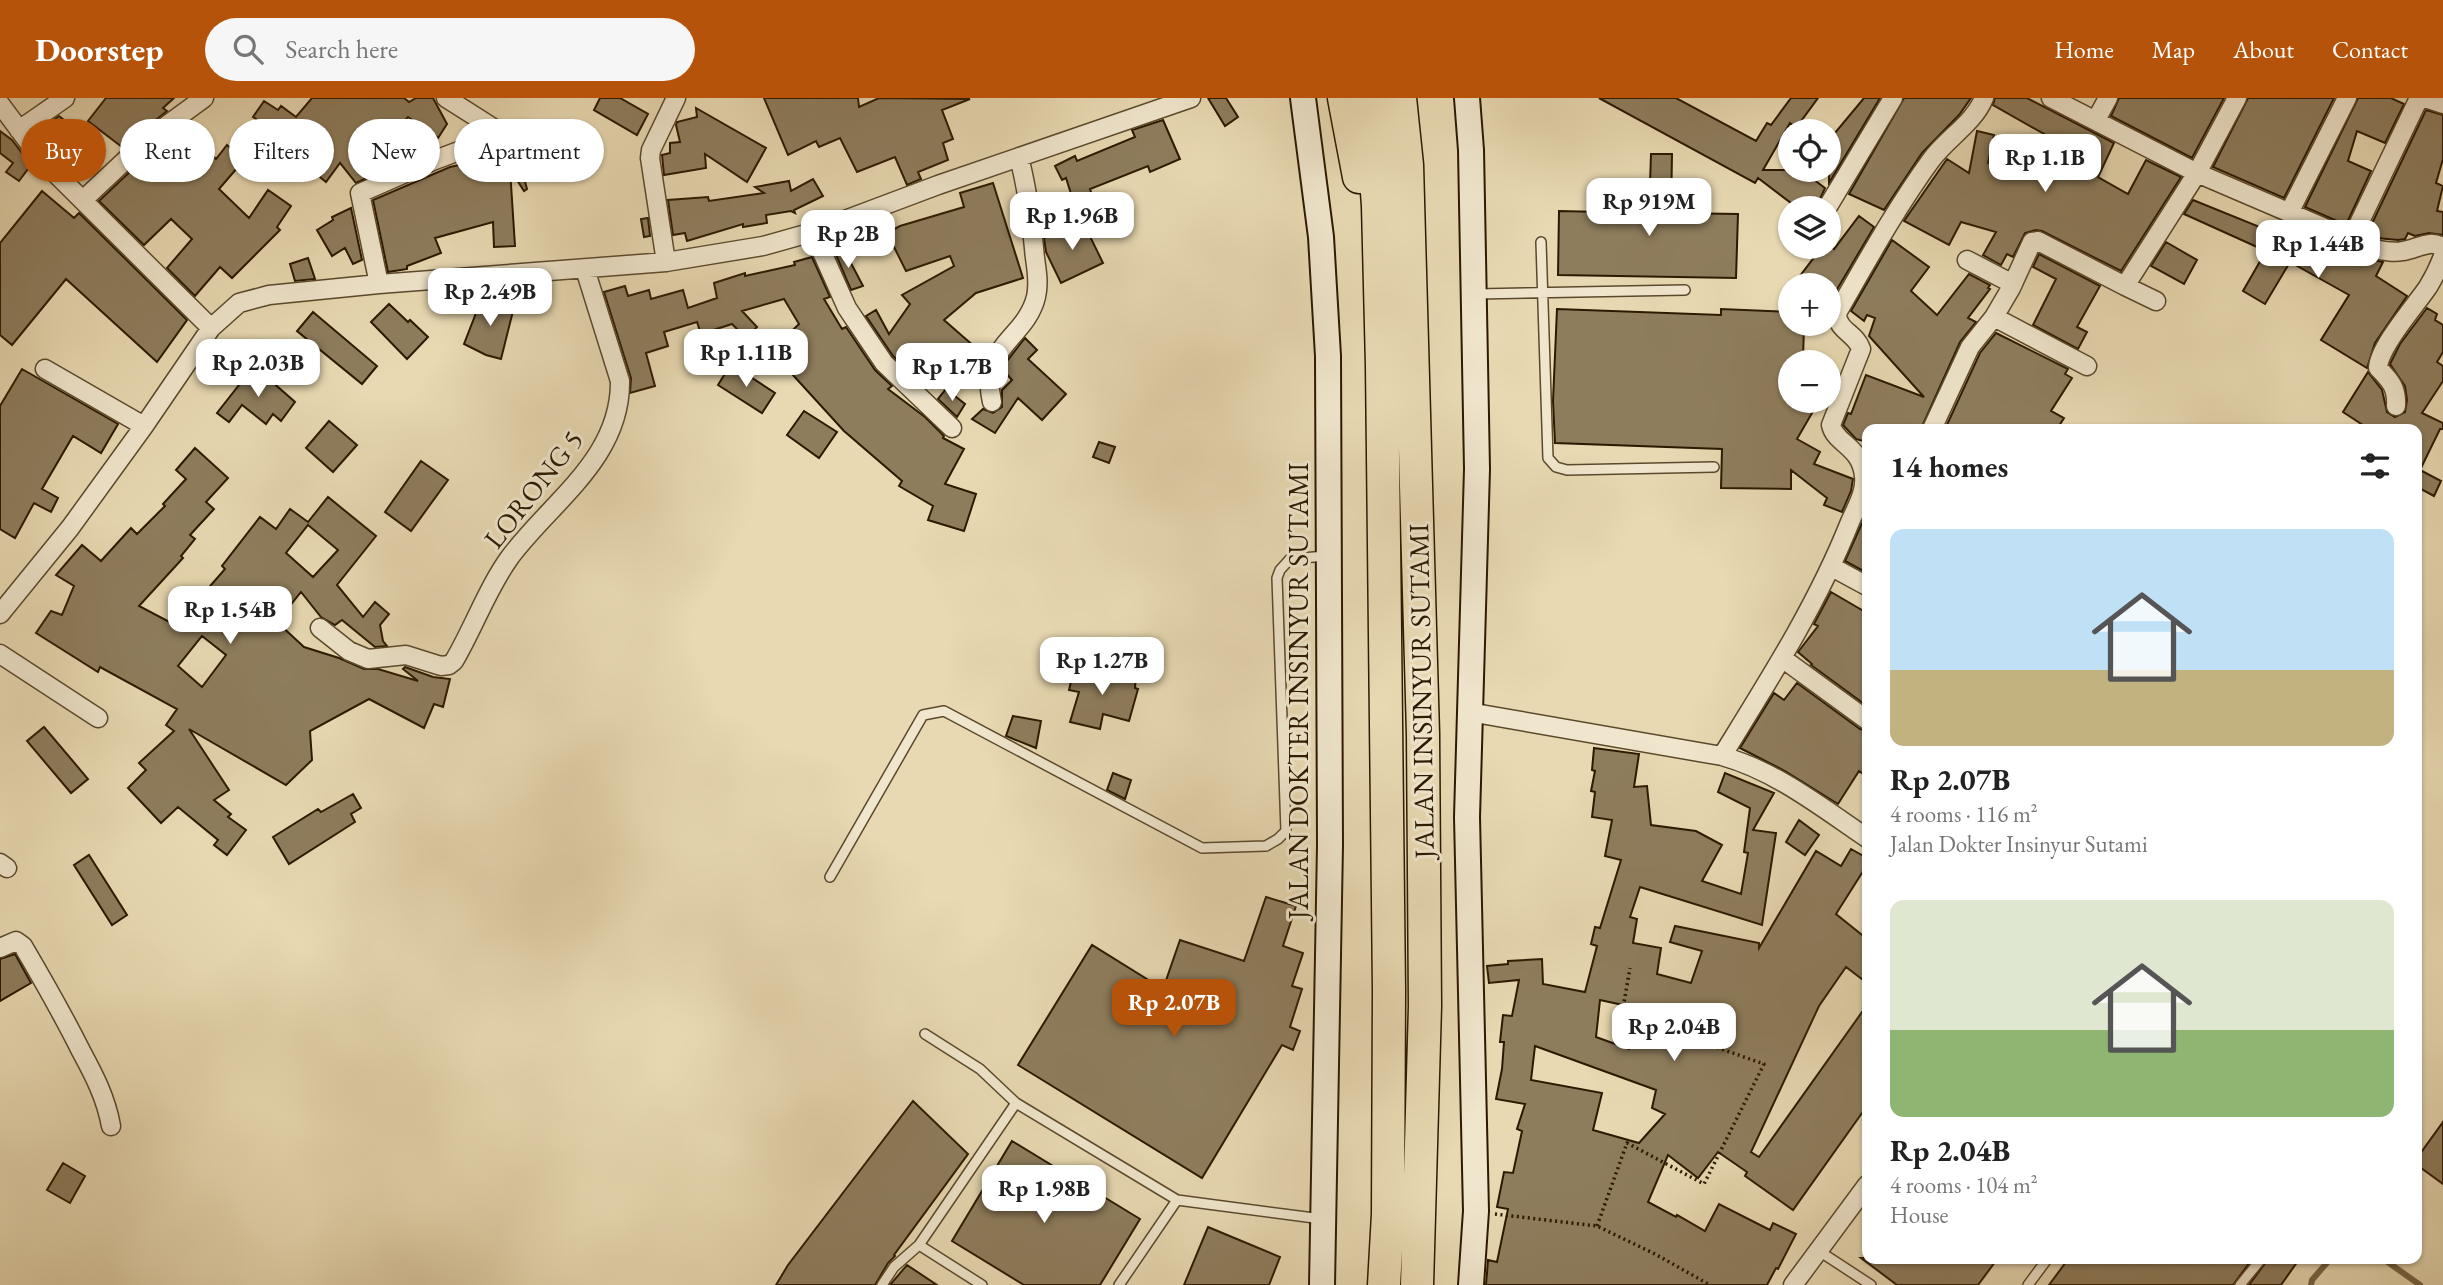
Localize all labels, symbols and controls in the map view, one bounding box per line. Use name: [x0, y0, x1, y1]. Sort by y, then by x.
search box: [205, 18, 695, 81]
text: Doorstep: [35, 28, 163, 71]
icon: search: [229, 30, 267, 68]
text: Search here: [285, 32, 398, 66]
text: Home: [2054, 34, 2114, 65]
text: Map: [2152, 34, 2195, 65]
text: About: [2233, 34, 2294, 65]
text: Contact: [2332, 34, 2408, 65]
chip: Buy: [21, 119, 106, 182]
chip: Rent: [120, 119, 215, 182]
chip: Filters: [229, 119, 334, 182]
chip: New: [348, 119, 440, 182]
chip: Apartment: [454, 119, 604, 182]
map controls: [1778, 119, 1841, 413]
button: locate: [1778, 119, 1841, 182]
pin: Rp 1.1B: [1980, 134, 2110, 194]
text: Rp 1.1B: [2005, 142, 2085, 172]
pin: Rp 919M: [1584, 178, 1714, 238]
text: Rp 919M: [1602, 186, 1696, 216]
pin: Rp 1.96B: [1000, 192, 1144, 252]
button: layers: [1778, 196, 1841, 259]
text: Rp 1.96B: [1026, 200, 1118, 230]
pin: Rp 2B: [799, 211, 897, 270]
text: Rp 2B: [817, 218, 879, 248]
pin: Rp 1.44B: [2246, 220, 2390, 280]
text: Rp 1.44B: [2272, 228, 2364, 258]
pin: Rp 2.49B: [418, 268, 562, 328]
button: +: [1778, 273, 1841, 336]
text: Rp 2.49B: [444, 276, 536, 306]
pin: Rp 1.11B: [674, 330, 818, 389]
text: Rp 1.11B: [700, 337, 792, 367]
pin: Rp 2.03B: [186, 340, 330, 399]
pin: Rp 1.7B: [887, 344, 1017, 403]
text: Rp 2.03B: [212, 347, 304, 377]
button: −: [1778, 350, 1841, 413]
text: Rp 1.7B: [912, 351, 992, 381]
street label: LORONG 5: [476, 422, 590, 556]
text: 14 homes: [1890, 447, 2008, 486]
icon: filters: [2356, 447, 2394, 485]
street label: JALAN DOKTER INSINYUR SUTAMI: [1280, 462, 1316, 922]
street label: JALAN INSINYUR SUTAMI: [1400, 523, 1442, 861]
icon: home: [2079, 574, 2205, 700]
pin: Rp 1.54B: [158, 587, 302, 646]
text: Rp 1.54B: [184, 594, 276, 624]
pin: Rp 1.27B: [1030, 638, 1174, 697]
text: Rp 1.27B: [1056, 645, 1148, 675]
text: Rp 2.07B: [1890, 760, 2010, 799]
text: 4 rooms · 116 m²: [1890, 799, 2038, 829]
text: Jalan Dokter Insinyur Sutami: [1890, 829, 2148, 859]
icon: home: [2079, 945, 2205, 1071]
pin: Rp 2.07B: [1102, 979, 1246, 1039]
text: Rp 2.07B: [1128, 987, 1220, 1017]
pin: Rp 2.04B: [1602, 1004, 1746, 1063]
text: Rp 2.04B: [1628, 1011, 1720, 1041]
text: Rp 2.04B: [1890, 1131, 2010, 1170]
pin: Rp 1.98B: [972, 1166, 1116, 1225]
text: 4 rooms · 104 m²: [1890, 1170, 2038, 1200]
text: Rp 1.98B: [998, 1173, 1090, 1203]
text: House: [1890, 1200, 1949, 1230]

